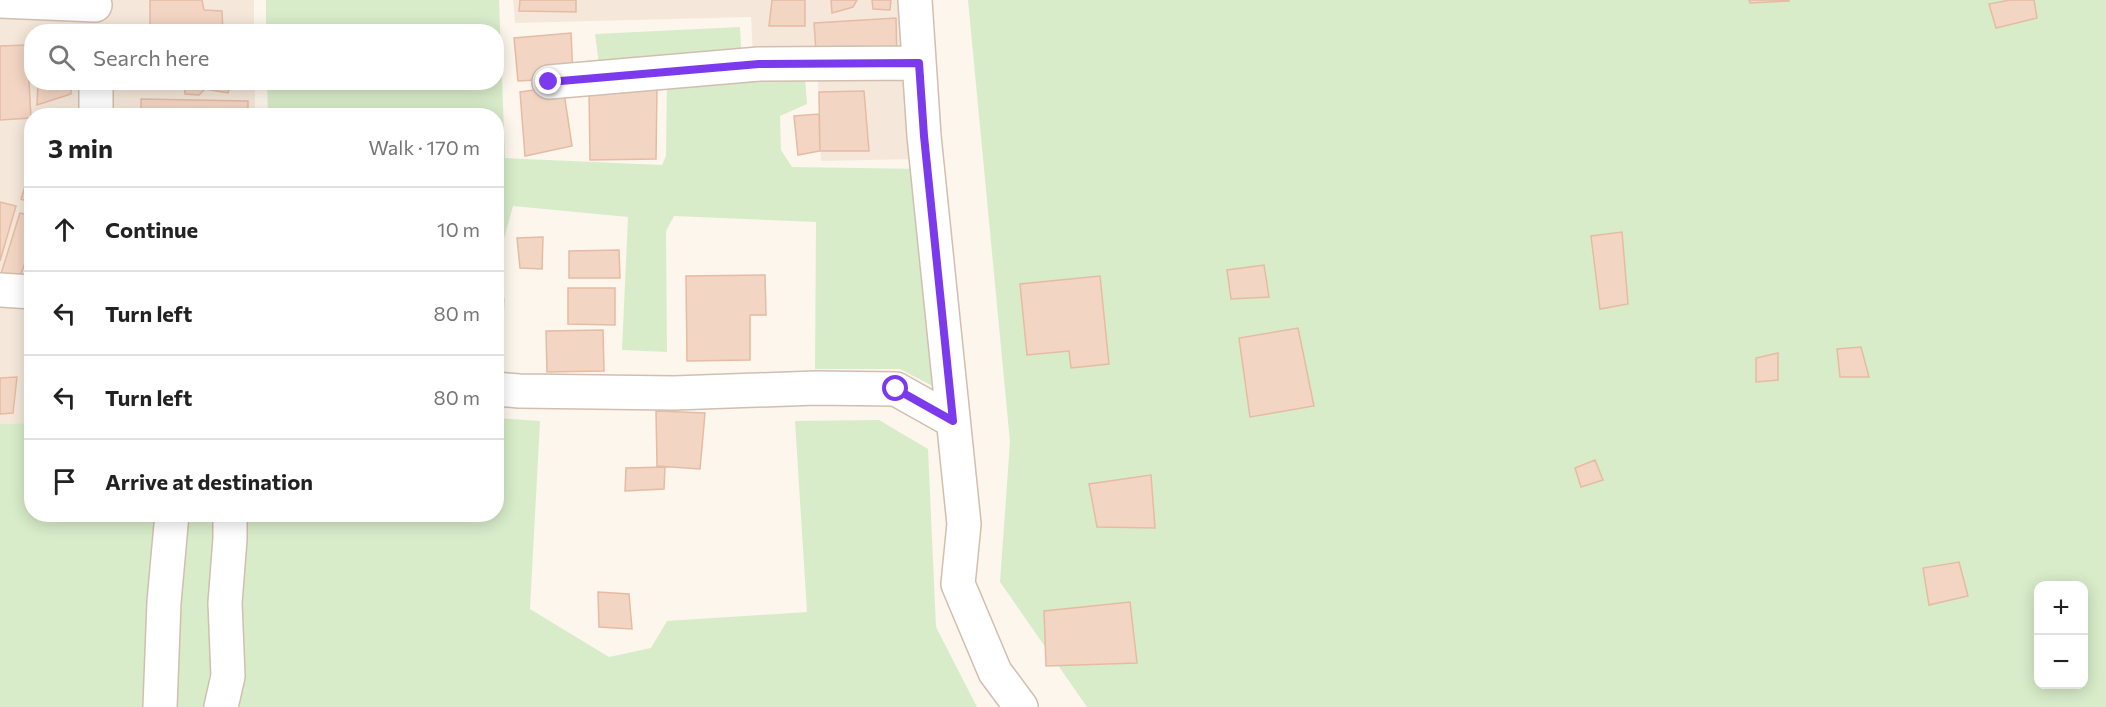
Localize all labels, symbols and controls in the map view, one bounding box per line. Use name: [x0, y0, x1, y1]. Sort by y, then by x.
search box: [24, 24, 504, 90]
icon: search: [45, 41, 78, 74]
text: Search here: [93, 44, 209, 71]
route end: [535, 68, 561, 94]
text: 3 min: [48, 132, 113, 163]
text: Walk · 170 m: [369, 135, 480, 159]
icon: ahead: [48, 213, 81, 246]
text: Continue: [105, 216, 198, 243]
text: 10 m: [437, 217, 480, 241]
icon: left: [48, 297, 81, 330]
text: Turn left: [105, 300, 192, 327]
text: 80 m: [434, 301, 480, 325]
route start: [882, 375, 908, 401]
icon: left: [48, 381, 81, 414]
text: Turn left: [105, 384, 192, 411]
text: 80 m: [434, 385, 480, 409]
icon: arrive: [48, 465, 81, 498]
text: Arrive at destination: [105, 468, 313, 495]
map controls: [2034, 581, 2088, 689]
button: +: [2034, 581, 2088, 635]
button: −: [2034, 635, 2088, 689]

